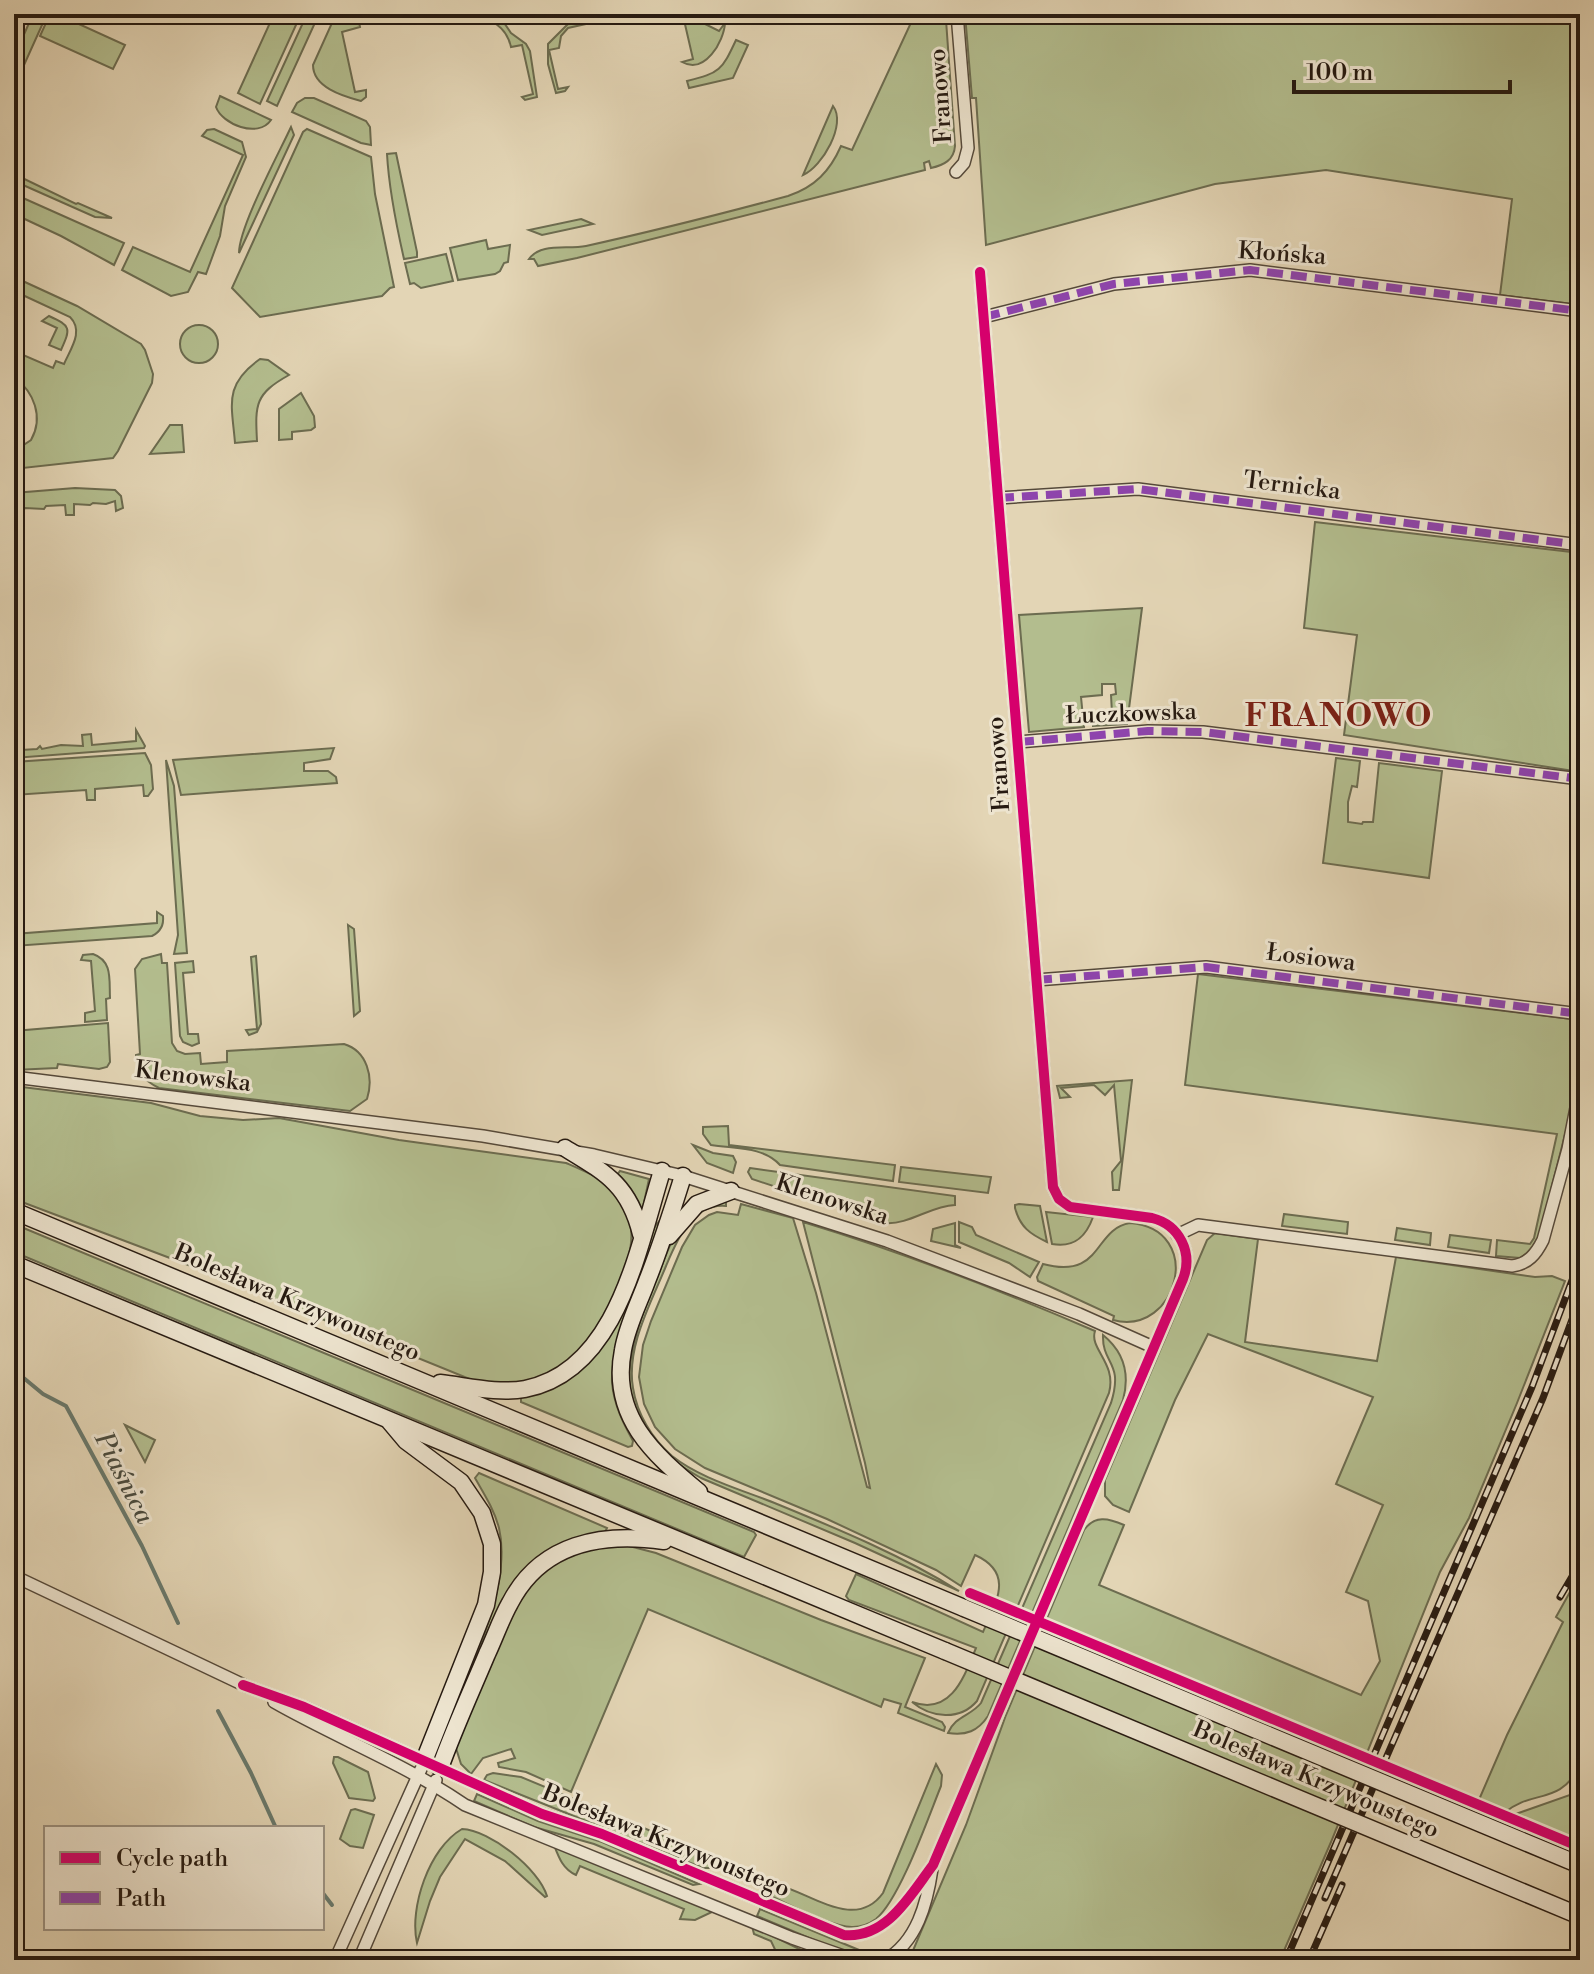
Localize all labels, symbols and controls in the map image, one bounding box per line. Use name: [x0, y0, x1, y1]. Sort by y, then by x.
scale bar: [1294, 44, 1510, 94]
street label: Franowo: [923, 48, 959, 144]
text: 100 m: [1306, 58, 1373, 88]
street label: Kłońska: [1237, 236, 1328, 272]
street label: Ternicka: [1242, 465, 1343, 507]
district label: FRANOWO: [1245, 696, 1433, 736]
street label: Łuczkowska: [1065, 697, 1198, 731]
street label: Franowo: [981, 716, 1017, 812]
street label: Łosiowa: [1265, 938, 1358, 978]
street label: Klenowska: [133, 1055, 254, 1099]
street label: Klenowska: [772, 1168, 893, 1233]
street label: Bolesława Krzywoustego: [168, 1237, 425, 1368]
water label: Piaśnica: [87, 1426, 161, 1530]
street label: Bolesława Krzywoustego: [1187, 1714, 1444, 1845]
street label: Bolesława Krzywoustego: [537, 1777, 794, 1904]
legend: [44, 1826, 324, 1930]
text: Cycle path: [116, 1844, 228, 1874]
text: Path: [116, 1884, 166, 1914]

